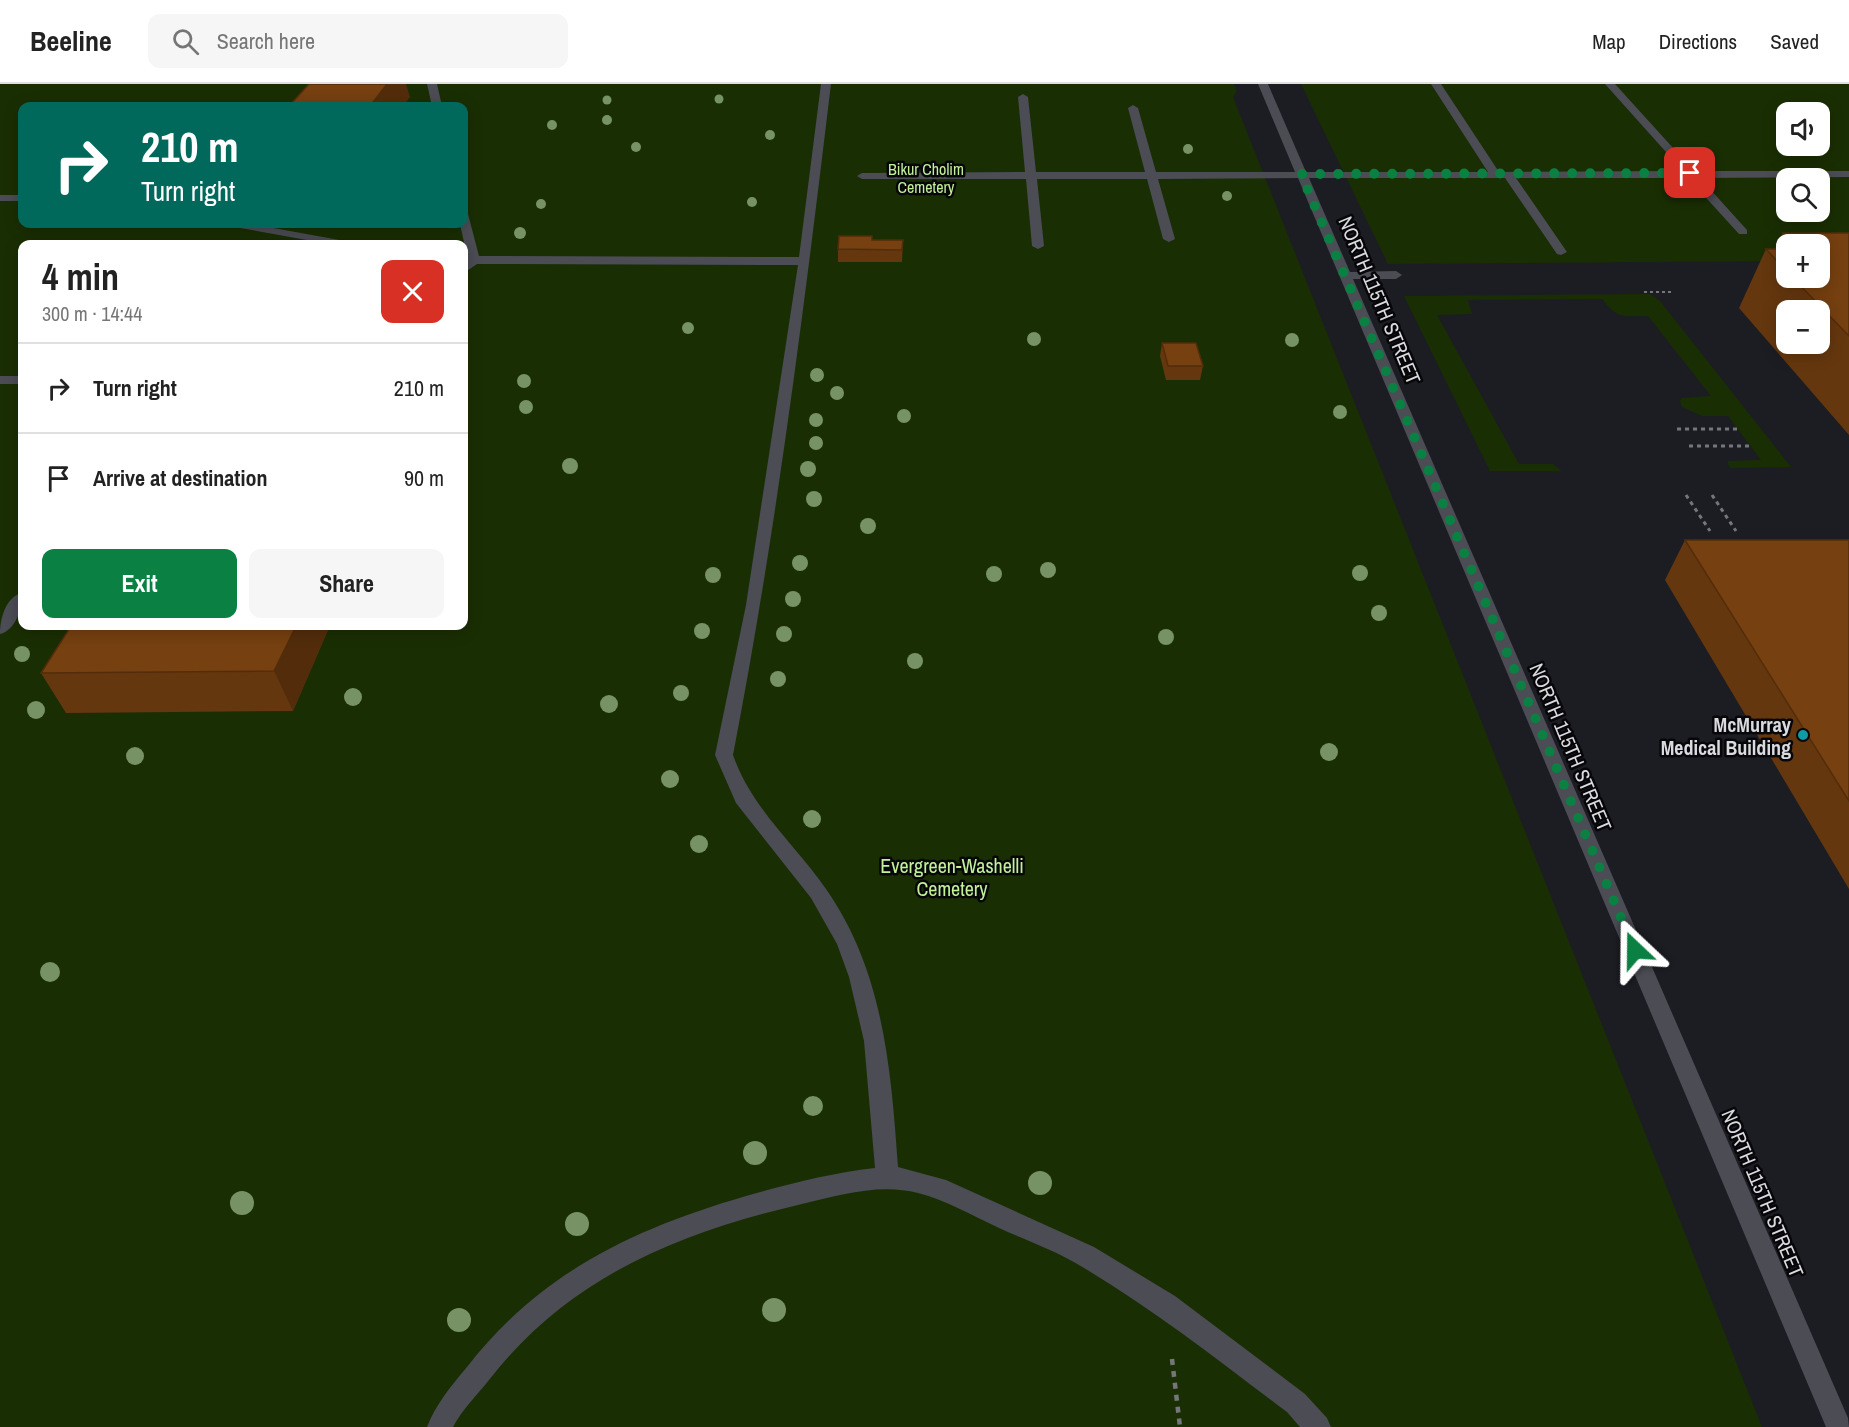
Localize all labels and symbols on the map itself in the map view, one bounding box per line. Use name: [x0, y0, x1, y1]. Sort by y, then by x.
pin: [1664, 147, 1715, 198]
park label: Bikur Cholim Cemetery: [888, 158, 964, 198]
street label: NORTH 115TH STREET: [1332, 212, 1428, 388]
street label: NORTH 115TH STREET: [1523, 659, 1619, 835]
place label: McMurray Medical Building: [1661, 711, 1792, 761]
marker: McMurray Medical Building: [1796, 728, 1810, 742]
park label: Evergreen-Washelli Cemetery: [880, 852, 1024, 902]
position arrow: [1603, 918, 1667, 982]
street label: NORTH 115TH STREET: [1715, 1105, 1811, 1281]

